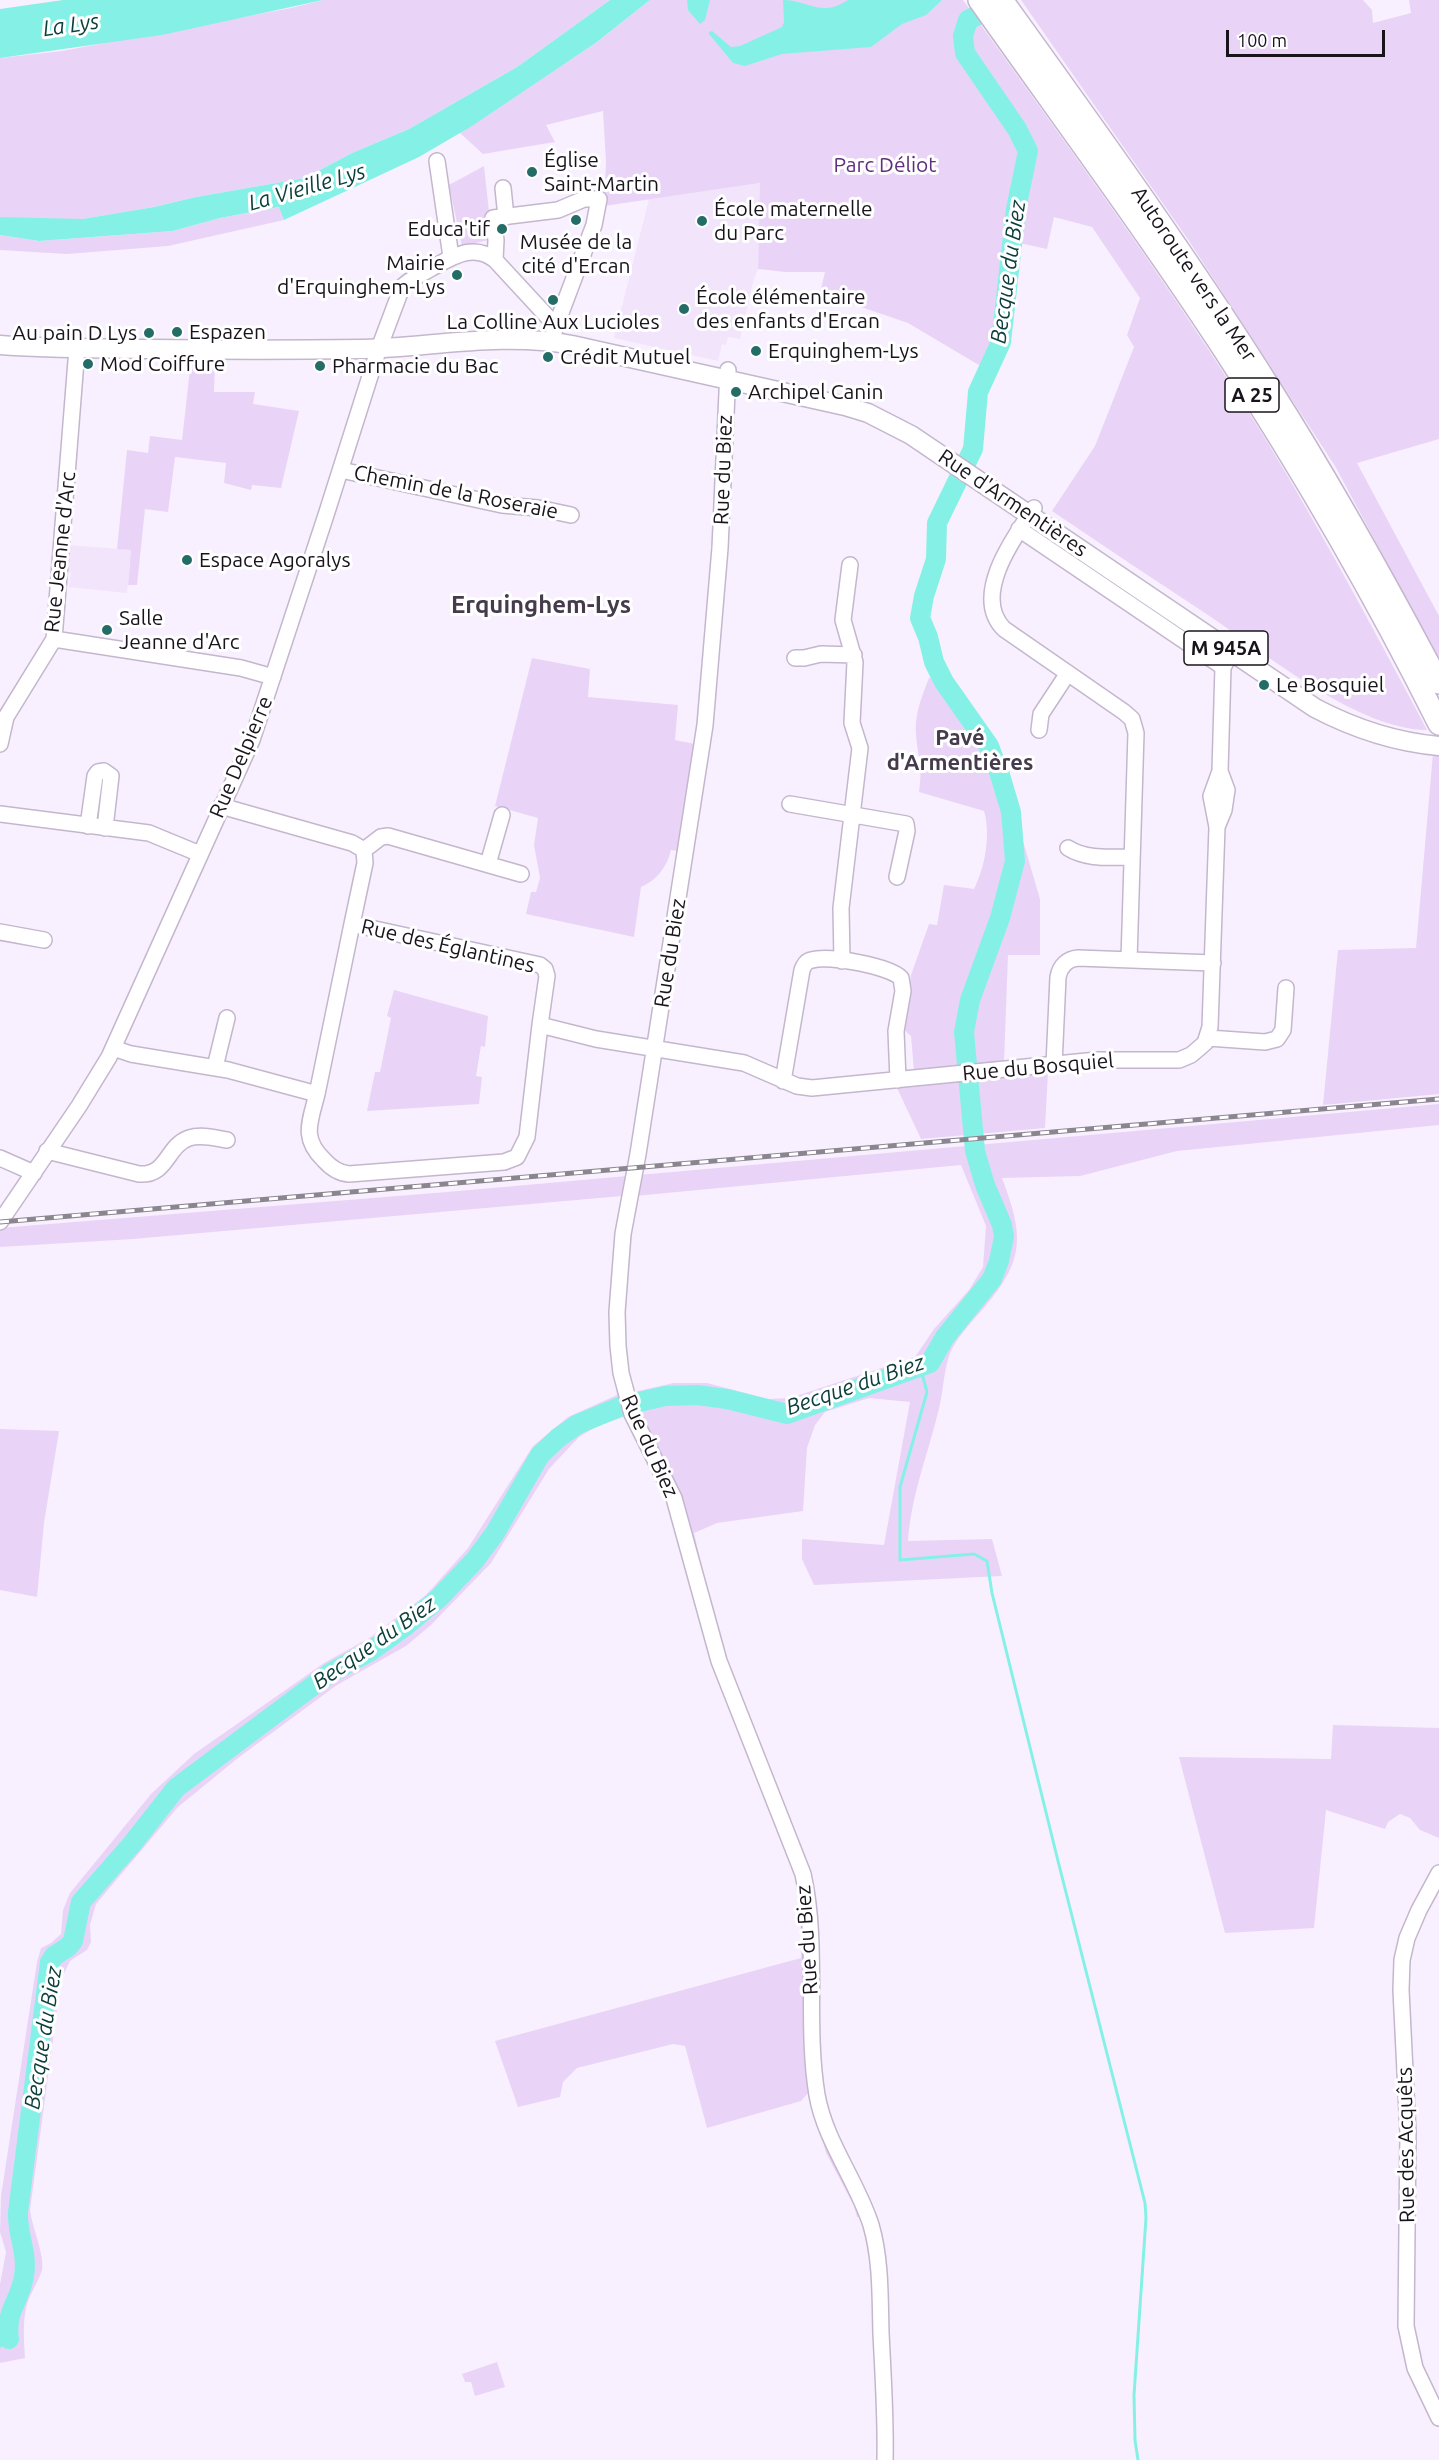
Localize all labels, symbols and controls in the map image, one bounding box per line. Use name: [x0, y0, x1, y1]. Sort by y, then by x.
water label: La Lys: [41, 8, 101, 42]
scale bar: [1229, 18, 1388, 56]
text: 100 m: [1237, 30, 1287, 50]
place label: Église Saint-Martin: [544, 147, 659, 197]
park label: Parc Déliot: [833, 152, 937, 178]
water label: La Vieille Lys: [245, 158, 369, 216]
marker: Église Saint-Martin: [525, 165, 539, 179]
street label: Autoroute vers la Mer: [1126, 182, 1262, 366]
place label: École maternelle du Parc: [714, 196, 873, 246]
water label: Becque du Biez: [985, 199, 1031, 345]
marker: Musée de la cité d'Ercan: [569, 213, 583, 227]
marker: École maternelle du Parc: [695, 214, 709, 228]
place label: Educa'tif: [408, 216, 490, 242]
marker: Educa'tif: [495, 222, 509, 236]
place label: Musée de la cité d'Ercan: [520, 229, 632, 279]
place label: Mairie d'Erquinghem-Lys: [277, 250, 445, 300]
marker: Mairie d'Erquinghem-Lys: [450, 268, 464, 282]
place label: École élémentaire des enfants d'Ercan: [696, 284, 880, 334]
marker: La Colline Aux Lucioles: [546, 293, 560, 307]
marker: École élémentaire des enfants d'Ercan: [677, 302, 691, 316]
place label: La Colline Aux Lucioles: [446, 309, 660, 335]
place label: Espazen: [189, 319, 266, 345]
place label: Au pain D Lys: [12, 320, 137, 346]
marker: Espazen: [170, 325, 184, 339]
marker: Au pain D Lys: [142, 326, 156, 340]
place label: Erquinghem-Lys: [768, 338, 919, 364]
place label: Crédit Mutuel: [560, 344, 690, 370]
marker: Erquinghem-Lys: [749, 344, 763, 358]
marker: Crédit Mutuel: [541, 350, 555, 364]
place label: Mod Coiffure: [100, 351, 225, 377]
place label: Pharmacie du Bac: [332, 353, 498, 379]
marker: Mod Coiffure: [81, 357, 95, 371]
marker: Pharmacie du Bac: [313, 359, 327, 373]
road number: A 25: [1225, 378, 1279, 412]
place label: Archipel Canin: [748, 379, 883, 405]
marker: Archipel Canin: [729, 385, 743, 399]
street label: Rue du Biez: [708, 414, 738, 526]
street label: Rue d'Armentières: [934, 444, 1092, 562]
street label: Chemin de la Roseraie: [352, 460, 560, 524]
street label: Rue Jeanne d'Arc: [39, 470, 81, 634]
place label: Espace Agoralys: [199, 547, 351, 573]
marker: Espace Agoralys: [180, 553, 194, 567]
district label: Erquinghem-Lys: [451, 591, 631, 619]
place label: Salle Jeanne d'Arc: [119, 605, 239, 655]
marker: Salle Jeanne d'Arc: [100, 623, 114, 637]
road number: M 945A: [1184, 631, 1268, 665]
place label: Le Bosquiel: [1276, 672, 1384, 698]
marker: Le Bosquiel: [1257, 678, 1271, 692]
street label: Rue Delpierre: [204, 692, 278, 822]
district label: Pavé d'Armentières: [887, 725, 1033, 776]
street label: Rue du Biez: [649, 897, 691, 1009]
street label: Rue des Églantines: [359, 914, 537, 978]
street label: Rue du Bosquiel: [961, 1048, 1115, 1086]
water label: Becque du Biez: [783, 1349, 927, 1421]
street label: Rue du Biez: [616, 1391, 684, 1501]
water label: Becque du Biez: [307, 1591, 441, 1695]
street label: Rue du Biez: [791, 1884, 823, 1996]
water label: Becque du Biez: [19, 1965, 67, 2111]
street label: Rue des Acquêts: [1392, 2067, 1420, 2223]

